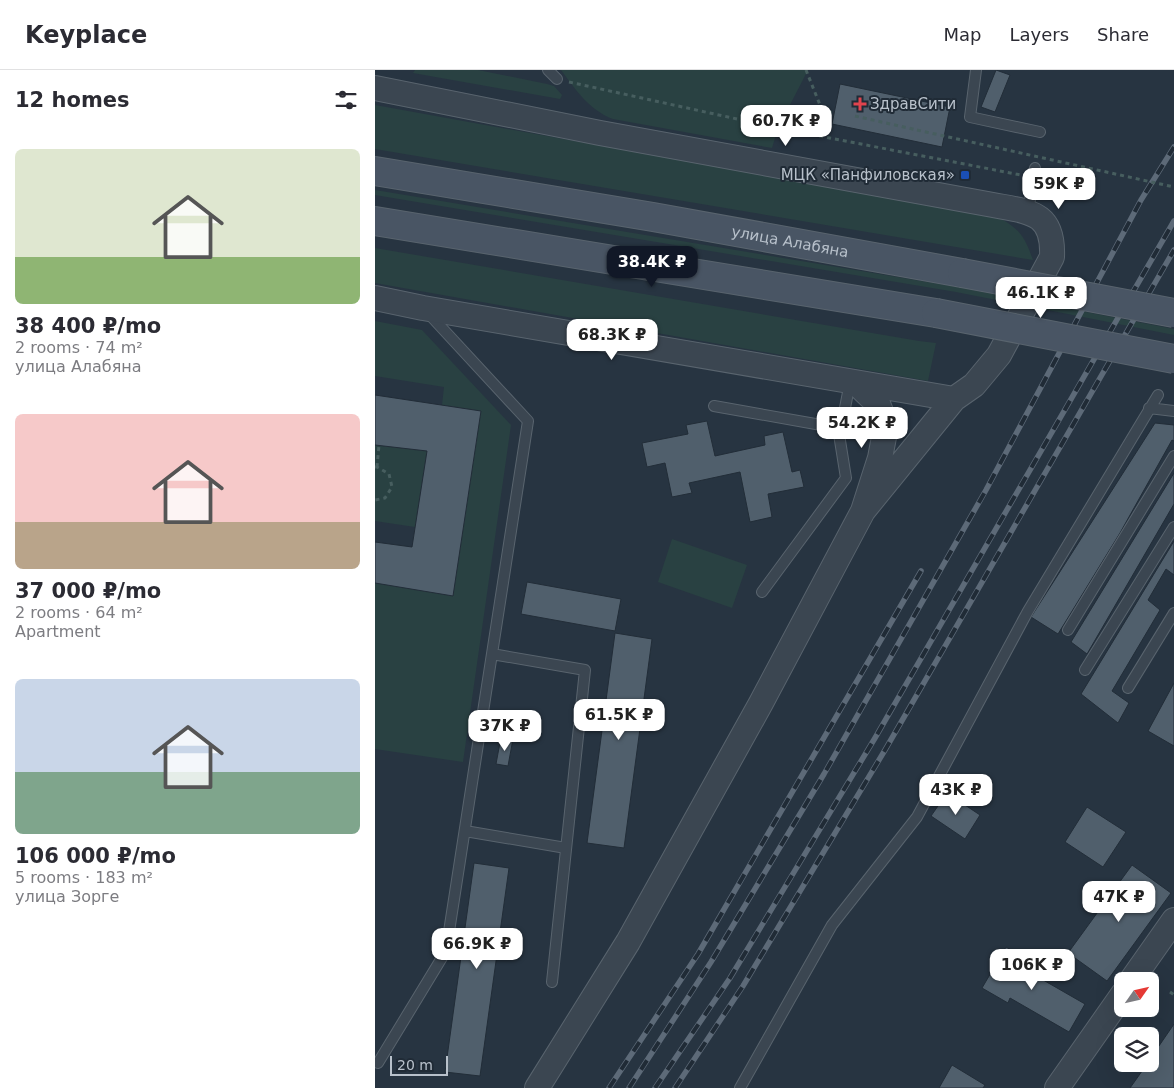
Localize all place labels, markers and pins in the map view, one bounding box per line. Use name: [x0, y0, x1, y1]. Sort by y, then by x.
place label: ЗдравСити: [870, 95, 956, 113]
marker: ЗдравСити: [854, 98, 866, 110]
pin: 60.7K ₽: [740, 104, 832, 147]
place label: МЦК «Панфиловская»: [781, 166, 955, 184]
pin: 59K ₽: [1024, 168, 1094, 210]
marker: МЦК «Панфиловская»: [959, 169, 971, 181]
pin: 38.4K ₽: [606, 246, 698, 288]
pin: 46.1K ₽: [995, 276, 1087, 319]
pin: 68.3K ₽: [566, 318, 658, 361]
pin: 54.2K ₽: [816, 406, 908, 449]
pin: 61.5K ₽: [573, 698, 665, 741]
pin: 37K ₽: [470, 710, 540, 752]
pin: 43K ₽: [921, 774, 991, 816]
pin: 47K ₽: [1084, 880, 1154, 923]
pin: 66.9K ₽: [431, 928, 523, 970]
pin: 106K ₽: [991, 948, 1073, 991]

